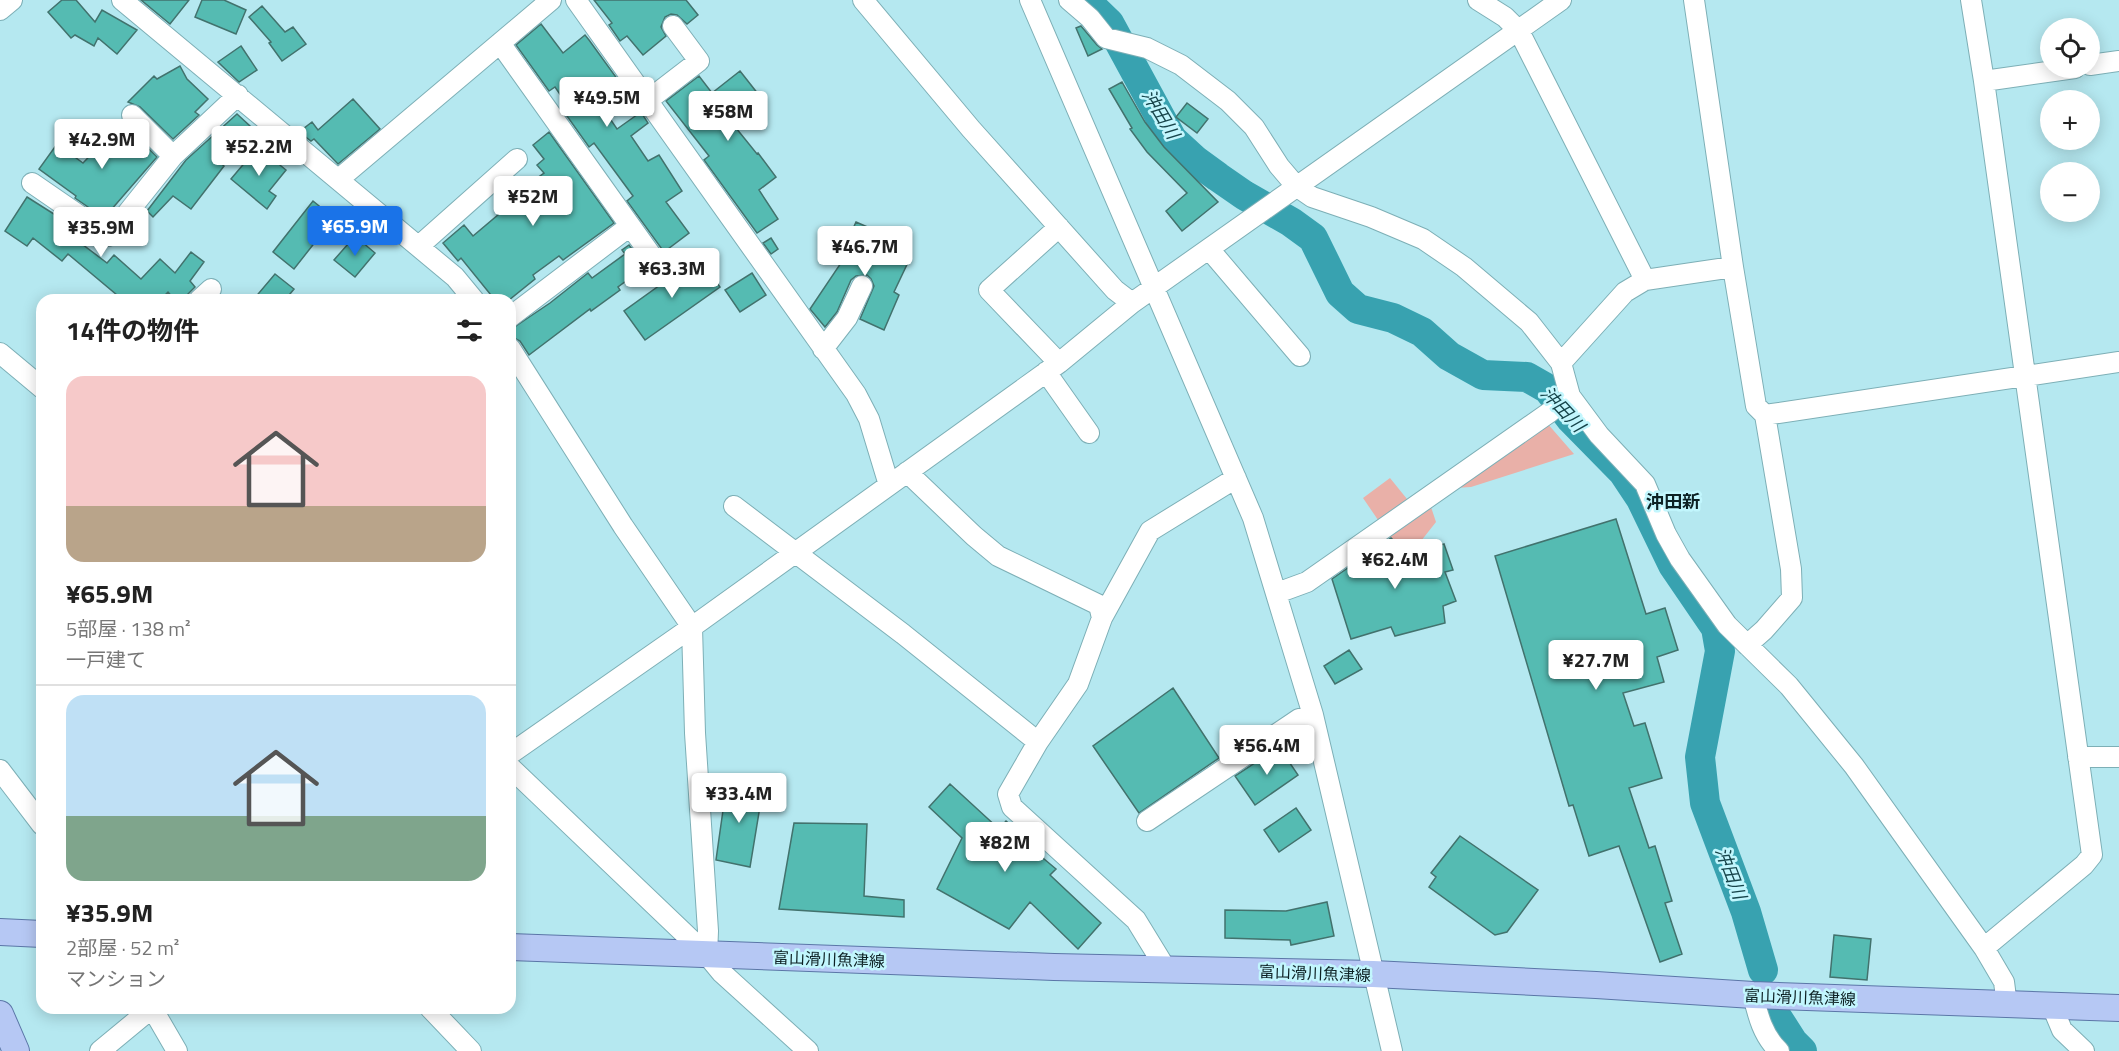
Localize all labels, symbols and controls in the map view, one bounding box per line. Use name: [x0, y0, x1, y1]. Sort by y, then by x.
map controls: [2040, 18, 2100, 222]
button: locate: [2040, 18, 2100, 78]
pin: ¥49.5M: [558, 77, 656, 128]
text: ¥49.5M: [573, 81, 641, 112]
water label: 沖田川: [1136, 84, 1188, 146]
button: +: [2040, 90, 2100, 150]
pin: ¥58M: [692, 91, 764, 142]
text: ¥58M: [703, 95, 753, 126]
pin: ¥42.9M: [53, 119, 151, 170]
text: ¥42.9M: [68, 123, 136, 154]
pin: ¥52.2M: [210, 126, 308, 177]
text: ¥52.2M: [225, 130, 293, 161]
button: −: [2040, 162, 2100, 222]
pin: ¥52M: [497, 176, 569, 227]
text: ¥52M: [508, 180, 558, 211]
pin: ¥65.9M: [306, 206, 404, 257]
pin: ¥35.9M: [52, 207, 150, 258]
text: ¥65.9M: [321, 210, 389, 241]
text: ¥35.9M: [67, 211, 135, 242]
pin: ¥46.7M: [816, 226, 914, 277]
text: ¥46.7M: [831, 230, 899, 261]
pin: ¥63.3M: [623, 248, 721, 299]
text: ¥63.3M: [638, 252, 706, 283]
text: 14件の物件: [66, 311, 199, 350]
icon: filters: [453, 314, 486, 347]
water label: 沖田川: [1535, 380, 1593, 439]
icon: home: [222, 415, 330, 523]
district label: 沖田新: [1646, 488, 1700, 515]
pin: ¥62.4M: [1346, 539, 1444, 590]
text: ¥62.4M: [1361, 543, 1429, 574]
text: ¥65.9M: [66, 574, 153, 613]
text: 5部屋 · 138 m²: [66, 613, 191, 644]
pin: ¥27.7M: [1547, 640, 1645, 691]
text: 一戸建て: [66, 644, 146, 675]
text: ¥27.7M: [1562, 644, 1630, 675]
pin: ¥56.4M: [1218, 725, 1316, 776]
text: ¥56.4M: [1233, 729, 1301, 760]
icon: home: [222, 734, 330, 842]
pin: ¥33.4M: [690, 773, 788, 824]
text: ¥33.4M: [705, 777, 773, 808]
pin: ¥82M: [969, 822, 1041, 873]
text: ¥82M: [980, 826, 1030, 857]
water label: 沖田川: [1709, 843, 1754, 905]
text: ¥35.9M: [66, 893, 153, 932]
text: 2部屋 · 52 m²: [66, 932, 179, 963]
street label: 富山滑川魚津線: [773, 945, 885, 973]
street label: 富山滑川魚津線: [1259, 959, 1371, 987]
text: マンション: [66, 963, 166, 994]
street label: 富山滑川魚津線: [1744, 983, 1856, 1011]

